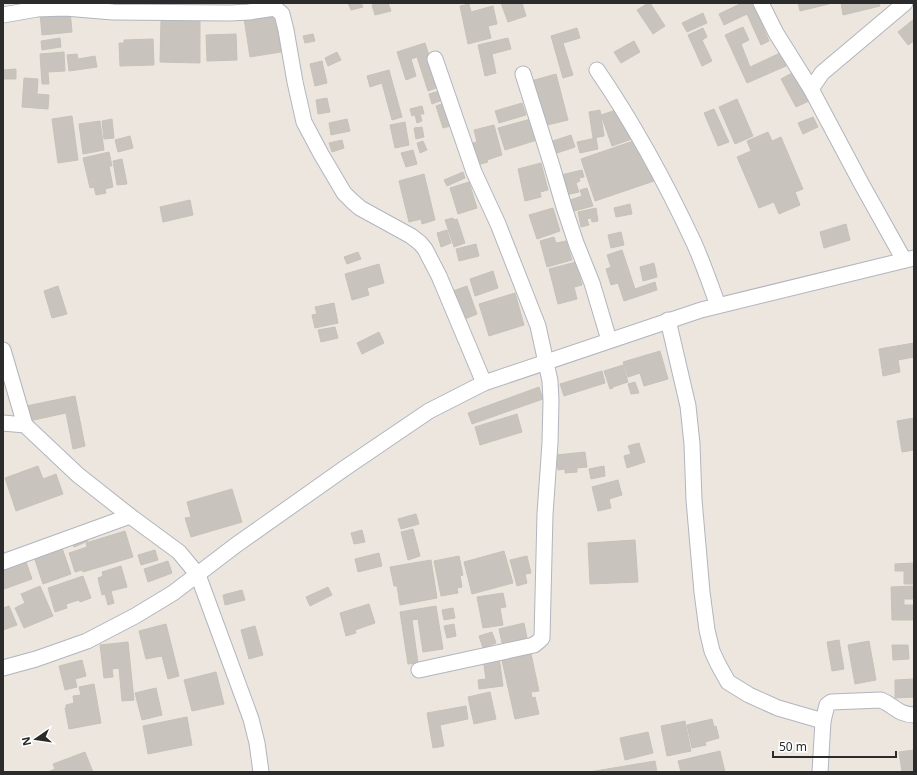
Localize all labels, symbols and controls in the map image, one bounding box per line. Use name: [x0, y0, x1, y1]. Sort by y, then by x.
north arrow: [16, 719, 56, 759]
scale bar: [773, 733, 896, 759]
text: N: [17, 735, 34, 747]
text: 50 m: [779, 738, 807, 755]

